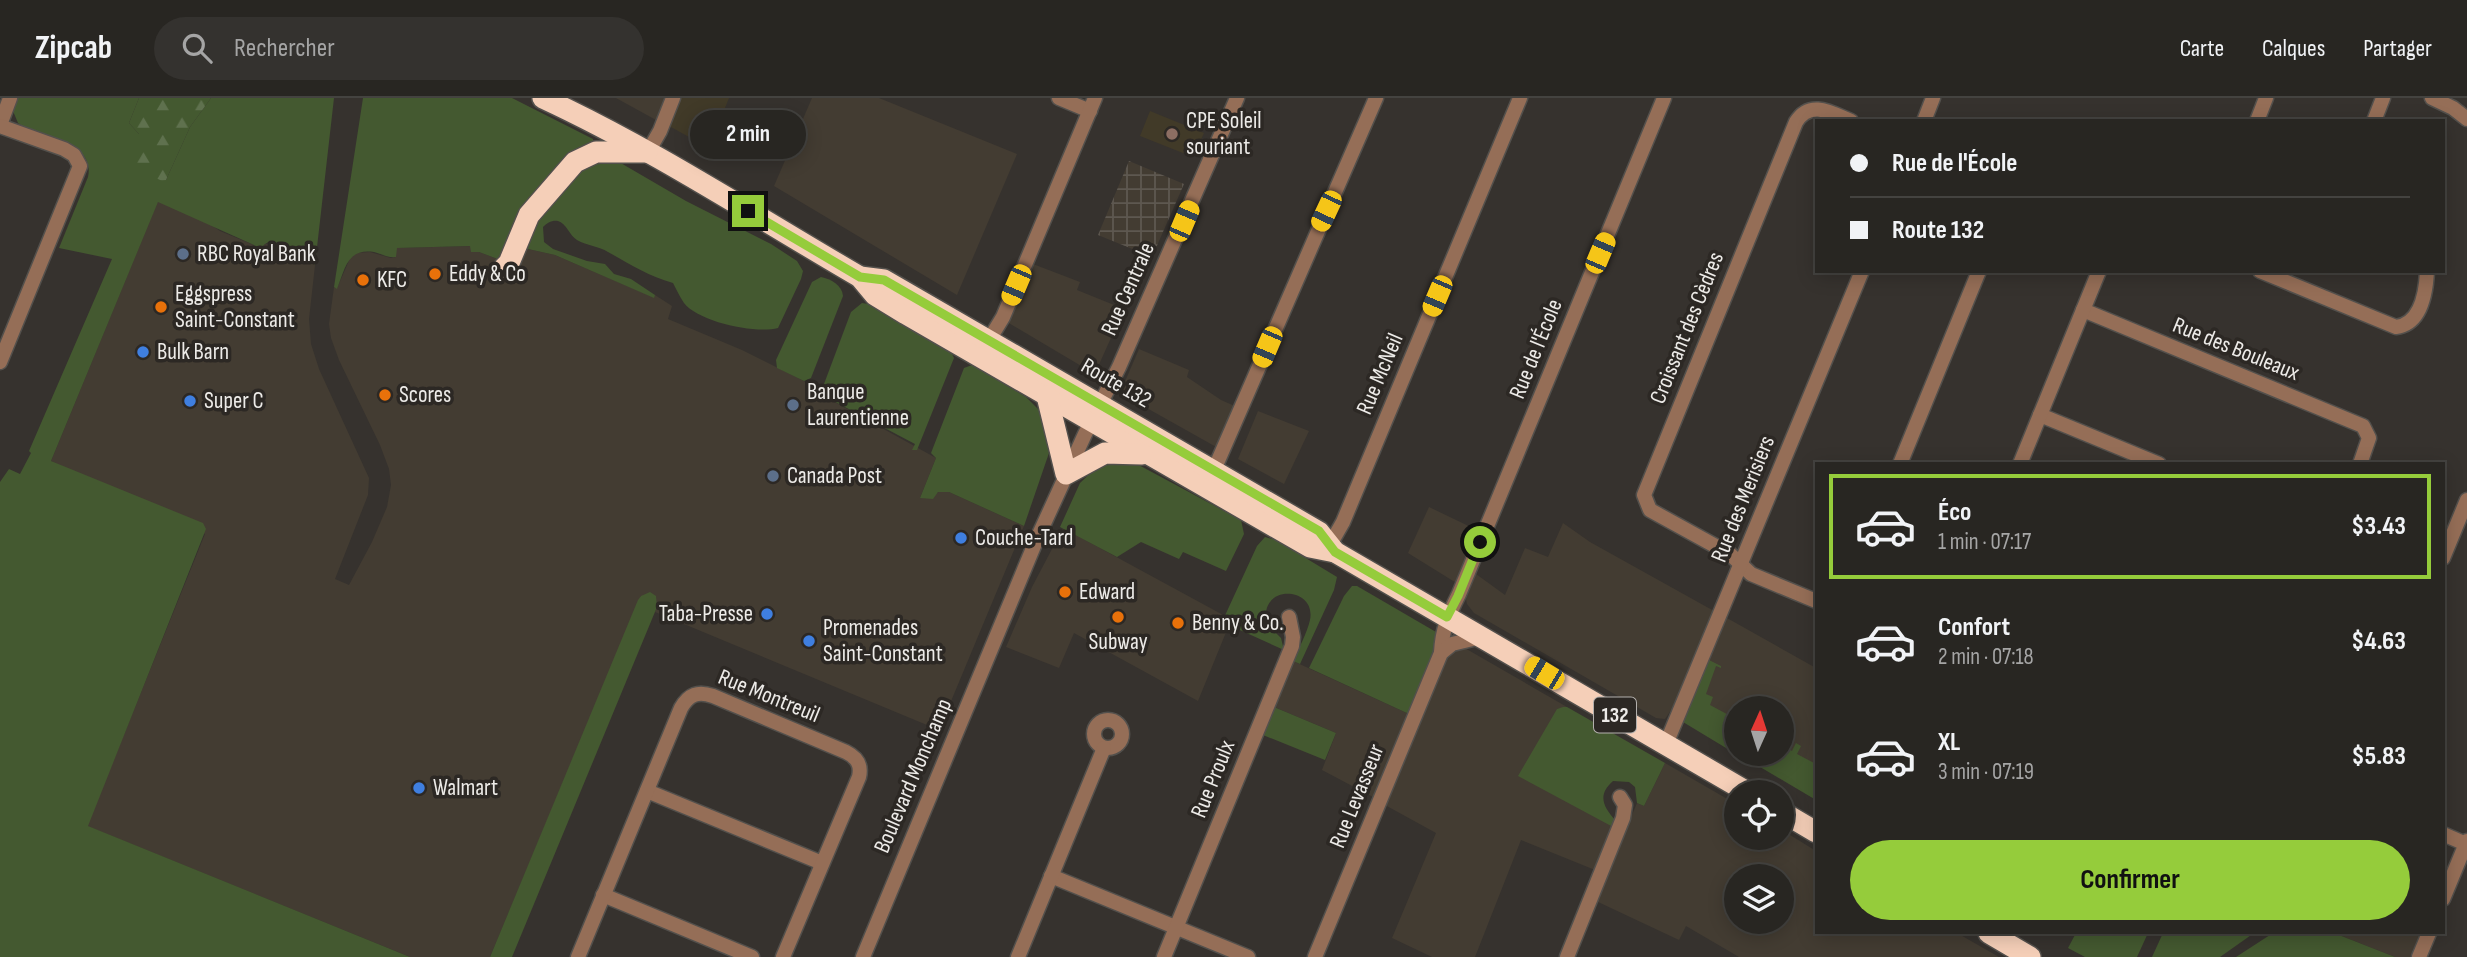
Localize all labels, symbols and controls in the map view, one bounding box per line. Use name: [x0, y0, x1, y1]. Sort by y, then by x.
search box: [154, 17, 644, 80]
text: Zipcab: [35, 28, 112, 68]
icon: search: [178, 29, 216, 67]
text: Rechercher: [234, 33, 335, 64]
text: Carte: [2180, 34, 2224, 63]
text: Calques: [2262, 34, 2325, 63]
text: Partager: [2363, 34, 2432, 63]
place label: CPE Soleil souriant: [1186, 107, 1261, 161]
callout: 2 min: [690, 109, 806, 158]
text: 2 min: [726, 120, 770, 148]
marker: CPE Soleil souriant: [1164, 126, 1180, 142]
text: Rue de l'École: [1892, 148, 2017, 179]
car: [1308, 188, 1345, 234]
route end: [732, 195, 764, 227]
car: [1167, 198, 1202, 244]
text: Route 132: [1892, 215, 1984, 246]
car: [1583, 230, 1618, 276]
street label: Rue Centrale: [1095, 238, 1161, 340]
place label: RBC Royal Bank: [197, 240, 316, 268]
marker: RBC Royal Bank: [175, 246, 191, 262]
street label: Croissant des Cèdres: [1644, 248, 1730, 408]
place label: Eddy & Co: [449, 260, 526, 288]
car: [999, 262, 1034, 308]
place label: KFC: [377, 266, 407, 294]
marker: Eddy & Co: [427, 266, 443, 282]
marker: KFC: [355, 272, 371, 288]
car: [1420, 273, 1455, 319]
place label: Eggspress Saint-Constant: [175, 280, 295, 334]
street label: Rue de l'École: [1503, 295, 1569, 403]
marker: Eggspress Saint-Constant: [153, 299, 169, 315]
street label: Rue des Bouleaux: [2169, 311, 2304, 387]
car: [1250, 324, 1285, 370]
street label: Rue McNeil: [1350, 329, 1410, 419]
place label: Bulk Barn: [157, 338, 229, 366]
marker: Bulk Barn: [135, 344, 151, 360]
street label: Route 132: [1076, 352, 1156, 414]
place label: Banque Laurentienne: [807, 378, 909, 432]
place label: Scores: [399, 381, 451, 409]
place label: Super C: [204, 387, 264, 415]
marker: Scores: [377, 387, 393, 403]
marker: Super C: [182, 393, 198, 409]
marker: Banque Laurentienne: [785, 397, 801, 413]
street label: Rue des Merisiers: [1705, 432, 1781, 566]
place label: Canada Post: [787, 462, 882, 490]
marker: Canada Post: [765, 468, 781, 484]
icon: car: [1854, 495, 1917, 558]
text: Éco: [1938, 497, 1971, 528]
text: $3.43: [2351, 511, 2406, 542]
place label: Couche-Tard: [975, 524, 1073, 552]
route start: [1464, 526, 1496, 558]
text: 1 min · 07:17: [1938, 528, 2031, 556]
marker: Couche-Tard: [953, 530, 969, 546]
place label: Edward: [1079, 578, 1135, 606]
marker: Edward: [1057, 584, 1073, 600]
place label: Taba-Presse: [659, 600, 753, 628]
marker: Taba-Presse: [759, 606, 775, 622]
marker: Subway: [1110, 609, 1126, 625]
place label: Benny & Co.: [1192, 609, 1284, 637]
icon: car: [1854, 610, 1917, 673]
text: Confort: [1938, 612, 2010, 643]
place label: Promenades Saint-Constant: [823, 614, 943, 668]
marker: Benny & Co.: [1170, 615, 1186, 631]
text: $4.63: [2351, 626, 2406, 657]
place label: Subway: [1088, 628, 1148, 656]
marker: Promenades Saint-Constant: [801, 633, 817, 649]
text: 2 min · 07:18: [1938, 643, 2034, 671]
car: [1521, 653, 1568, 693]
street label: Rue Montreuil: [714, 663, 824, 729]
street label: Boulevard Monchamp: [868, 695, 958, 857]
north arrow: [1724, 696, 1794, 766]
map controls: [1724, 696, 1794, 934]
road number: 132: [1594, 698, 1636, 732]
icon: car: [1854, 725, 1917, 788]
text: XL: [1938, 727, 1960, 758]
street label: Rue Proulx: [1185, 736, 1241, 822]
street label: Rue Levasseur: [1323, 740, 1391, 852]
text: $5.83: [2352, 741, 2406, 772]
text: 3 min · 07:19: [1938, 758, 2034, 786]
place label: Walmart: [433, 774, 498, 802]
marker: Walmart: [411, 780, 427, 796]
button: locate: [1724, 780, 1794, 850]
button: Confirmer: [1850, 840, 2410, 920]
button: layers: [1724, 864, 1794, 934]

